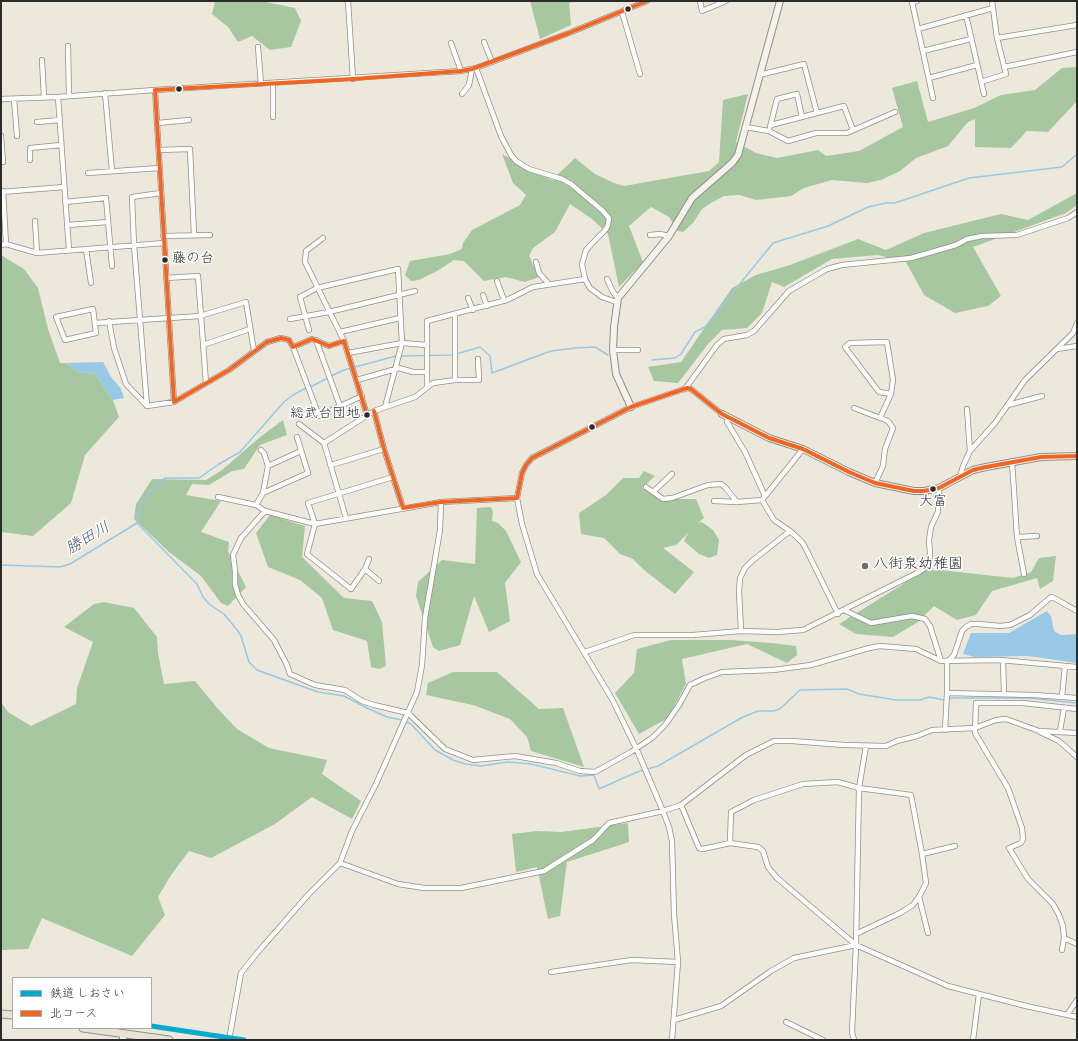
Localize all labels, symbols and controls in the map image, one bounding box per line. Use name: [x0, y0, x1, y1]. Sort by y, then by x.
unlabelled marker: [623, 4, 633, 14]
unlabelled marker: [174, 84, 184, 94]
place label: 藤の台: [172, 252, 214, 268]
marker: 藤の台: [160, 255, 170, 265]
place label: 総武台団地: [290, 407, 360, 423]
marker: 総武台団地: [362, 410, 372, 420]
unlabelled marker: [587, 422, 597, 432]
marker: 大富: [928, 484, 938, 494]
place label: 大富: [919, 495, 947, 511]
water label: 勝田川: [63, 519, 115, 561]
place label: 八街泉幼稚園: [873, 557, 963, 575]
marker: 八街泉幼稚園: [860, 561, 870, 571]
legend: [12, 977, 152, 1029]
text: 鉄道 しおさい: [50, 986, 125, 1003]
text: 北コース: [50, 1006, 97, 1023]

